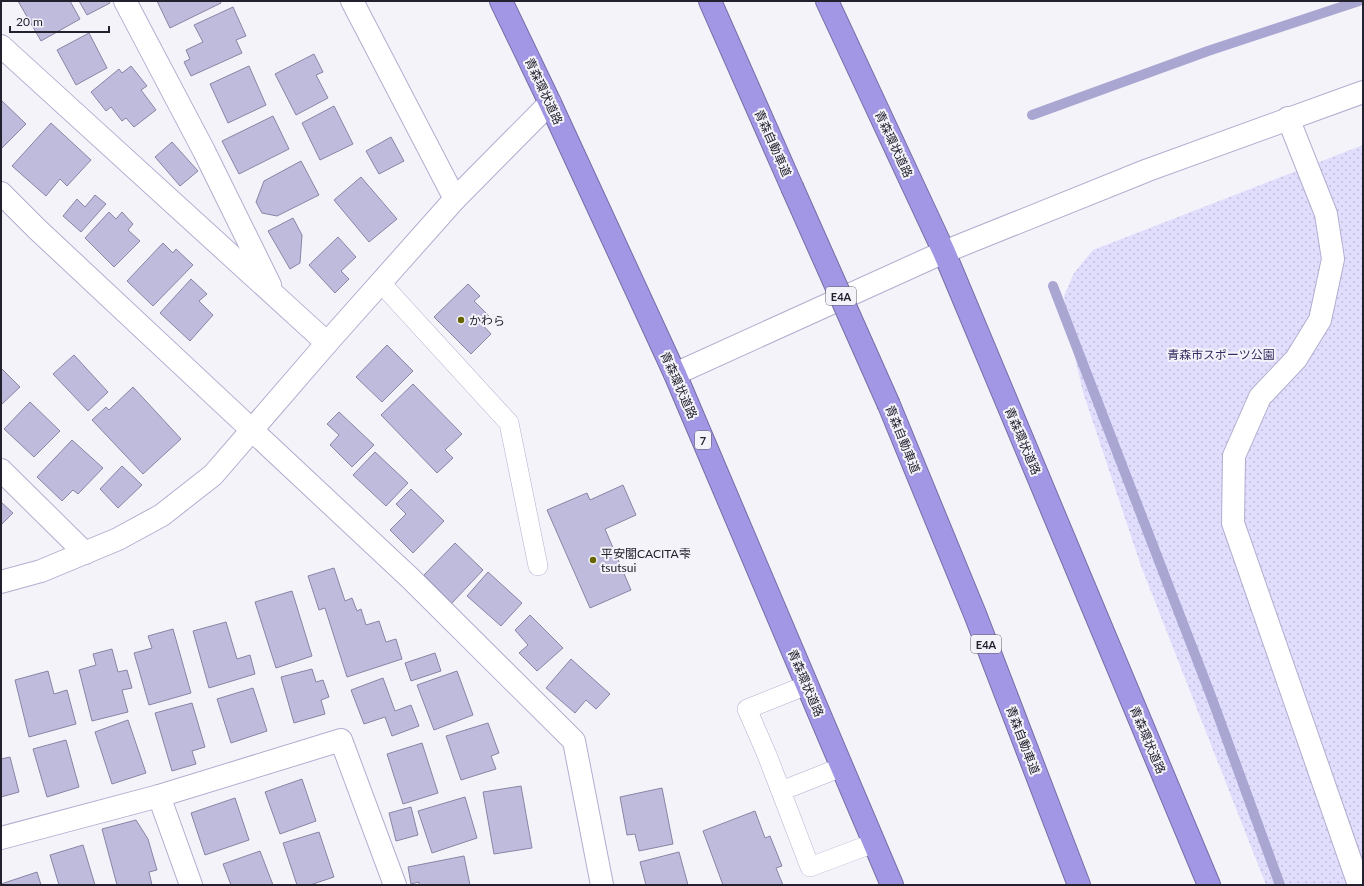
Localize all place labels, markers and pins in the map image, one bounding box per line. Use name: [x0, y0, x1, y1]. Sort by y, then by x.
place label: かわら: [469, 313, 505, 328]
marker: かわら: [456, 315, 466, 325]
place label: 平安閣CACITA雫 tsutsui: [601, 546, 691, 575]
marker: 平安閣CACITA雫 tsutsui: [588, 555, 598, 565]

